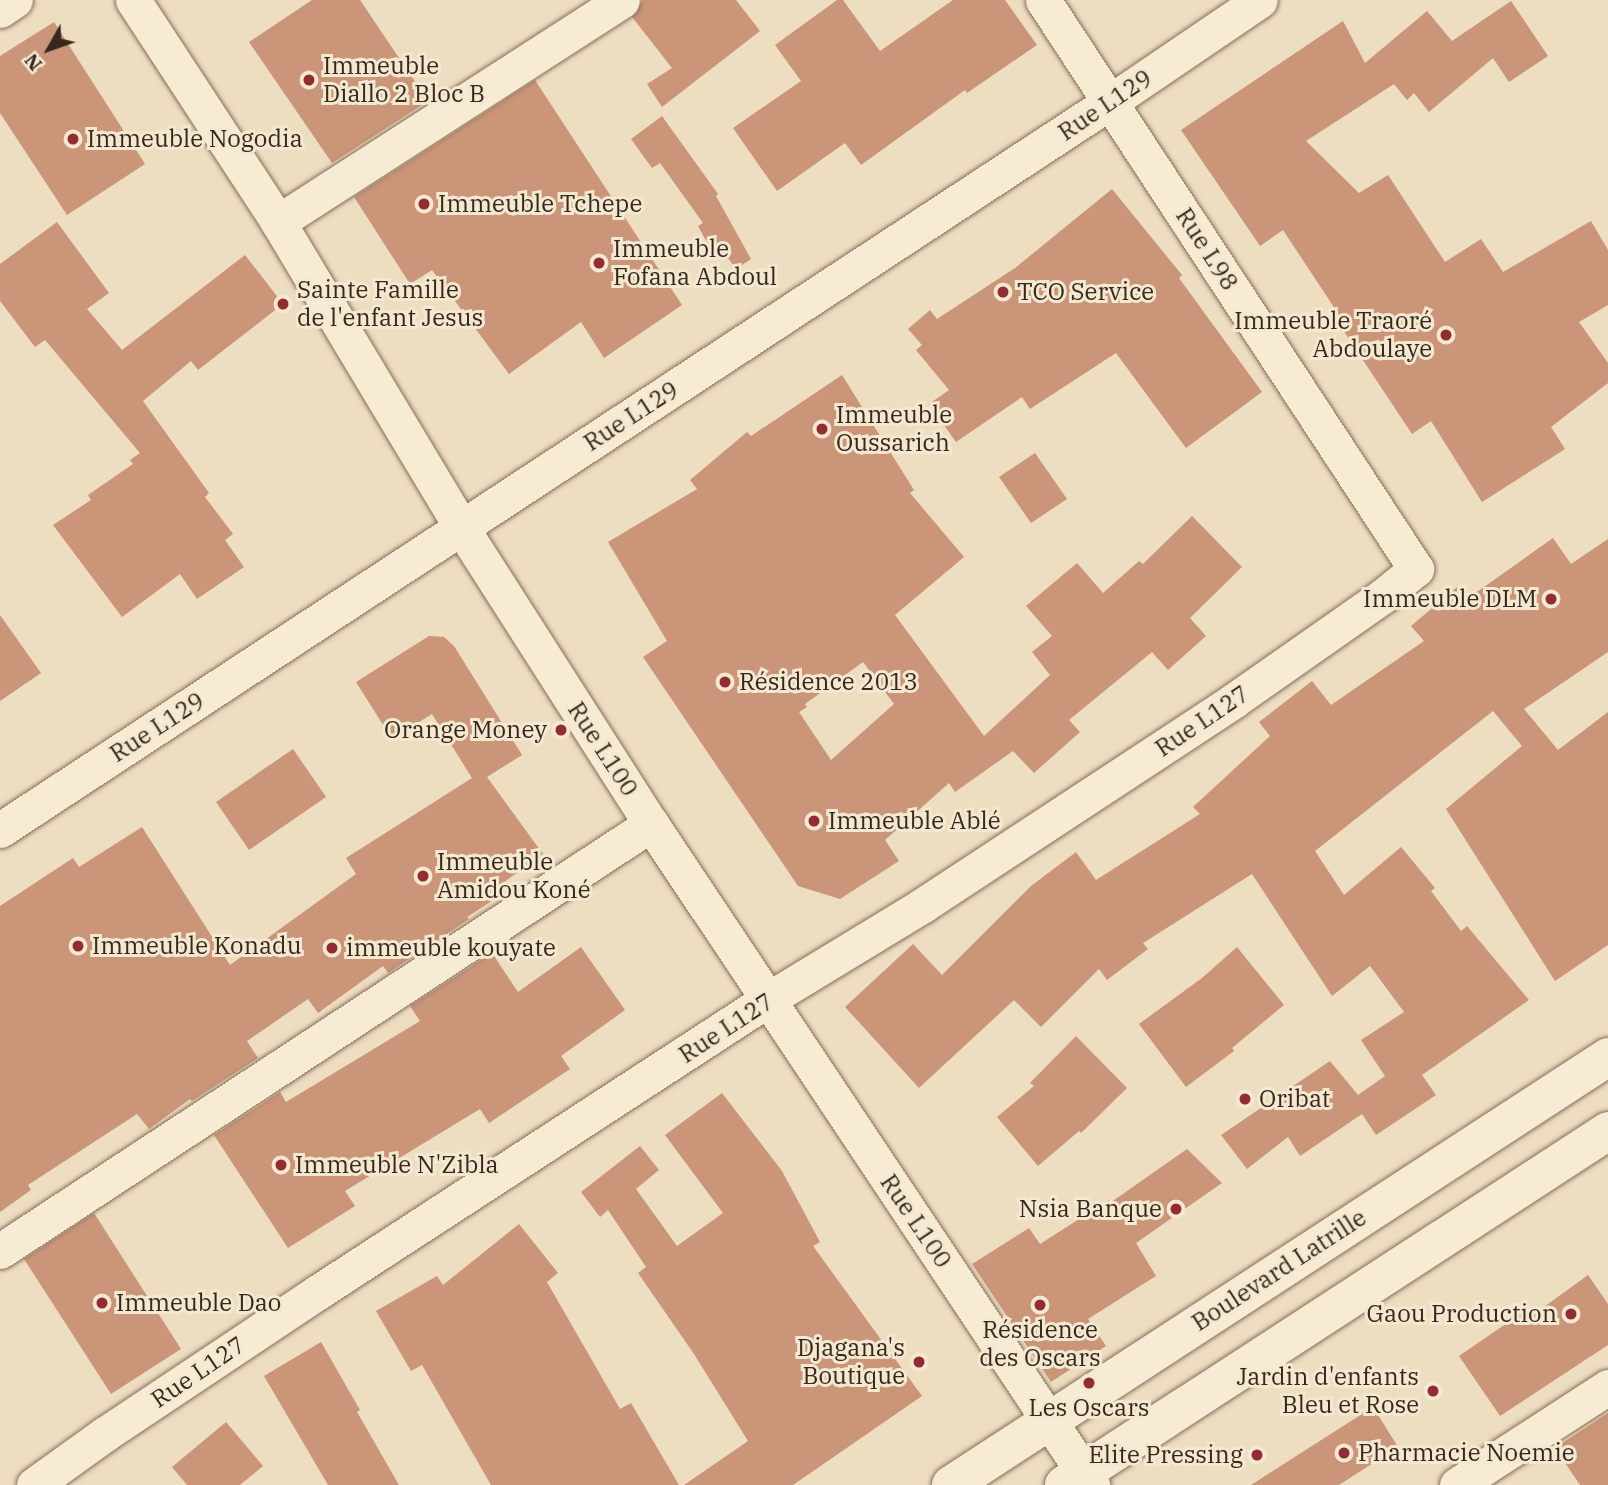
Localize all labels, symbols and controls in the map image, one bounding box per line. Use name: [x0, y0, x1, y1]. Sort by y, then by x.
north arrow: [14, 14, 84, 84]
text: N: [19, 49, 47, 76]
place label: Immeuble Diallo 2 Bloc B: [323, 52, 485, 108]
street label: Rue L129: [1053, 63, 1157, 147]
marker: Immeuble Diallo 2 Bloc B: [301, 72, 317, 88]
place label: Immeuble Nogodia: [87, 125, 303, 153]
marker: Immeuble Nogodia: [65, 131, 81, 147]
place label: Immeuble Tchepe: [438, 190, 642, 218]
marker: Immeuble Tchepe: [416, 196, 432, 212]
street label: Rue L98: [1170, 202, 1244, 296]
place label: Immeuble Fofana Abdoul: [613, 235, 777, 291]
marker: Immeuble Fofana Abdoul: [591, 255, 607, 271]
place label: Sainte Famille de l'enfant Jesus: [297, 276, 483, 332]
place label: TCO Service: [1017, 278, 1154, 306]
marker: TCO Service: [995, 284, 1011, 300]
marker: Sainte Famille de l'enfant Jesus: [275, 296, 291, 312]
place label: Immeuble Traoré Abdoulaye: [1234, 307, 1432, 363]
marker: Immeuble Traoré Abdoulaye: [1438, 327, 1454, 343]
street label: Rue L129: [578, 375, 684, 457]
place label: Immeuble Oussarich: [836, 401, 952, 457]
marker: Immeuble Oussarich: [814, 421, 830, 437]
place label: Immeuble DLM: [1363, 585, 1537, 613]
marker: Immeuble DLM: [1543, 591, 1559, 607]
place label: Résidence 2013: [739, 668, 918, 696]
marker: Résidence 2013: [717, 674, 733, 690]
street label: Rue L127: [1150, 679, 1254, 763]
street label: Rue L129: [104, 686, 210, 768]
street label: Rue L100: [562, 696, 644, 802]
place label: Orange Money: [384, 716, 547, 744]
marker: Orange Money: [553, 722, 569, 738]
place label: Immeuble Ablé: [828, 807, 1001, 835]
marker: Immeuble Ablé: [806, 813, 822, 829]
place label: Immeuble Amidou Koné: [437, 848, 591, 904]
marker: Immeuble Amidou Koné: [415, 868, 431, 884]
place label: Immeuble Konadu: [92, 932, 302, 960]
place label: immeuble kouyate: [346, 934, 556, 962]
marker: Immeuble Konadu: [70, 938, 86, 954]
marker: immeuble kouyate: [324, 940, 340, 956]
street label: Rue L127: [673, 987, 779, 1069]
place label: Oribat: [1259, 1085, 1330, 1113]
marker: Oribat: [1237, 1091, 1253, 1107]
place label: Immeuble N'Zibla: [295, 1151, 499, 1179]
marker: Immeuble N'Zibla: [273, 1157, 289, 1173]
street label: Rue L100: [874, 1169, 958, 1273]
place label: Nsia Banque: [1019, 1195, 1162, 1223]
marker: Nsia Banque: [1168, 1201, 1184, 1217]
street label: Boulevard Latrille: [1186, 1203, 1372, 1337]
place label: Immeuble Dao: [116, 1289, 281, 1317]
marker: Immeuble Dao: [94, 1295, 110, 1311]
marker: Résidence des Oscars: [1032, 1297, 1048, 1313]
place label: Gaou Production: [1366, 1300, 1557, 1328]
marker: Gaou Production: [1563, 1306, 1579, 1322]
place label: Résidence des Oscars: [979, 1316, 1101, 1372]
street label: Rue L127: [146, 1330, 250, 1414]
place label: Djagana's Boutique: [797, 1334, 905, 1390]
marker: Djagana's Boutique: [911, 1354, 927, 1370]
place label: Jardin d'enfants Bleu et Rose: [1236, 1363, 1419, 1419]
marker: Les Oscars: [1081, 1375, 1097, 1391]
marker: Jardin d'enfants Bleu et Rose: [1425, 1383, 1441, 1399]
place label: Les Oscars: [1028, 1394, 1150, 1422]
place label: Pharmacie Noemie: [1358, 1439, 1575, 1467]
place label: Elite Pressing: [1088, 1441, 1243, 1469]
marker: Pharmacie Noemie: [1336, 1445, 1352, 1461]
marker: Elite Pressing: [1249, 1447, 1265, 1463]

